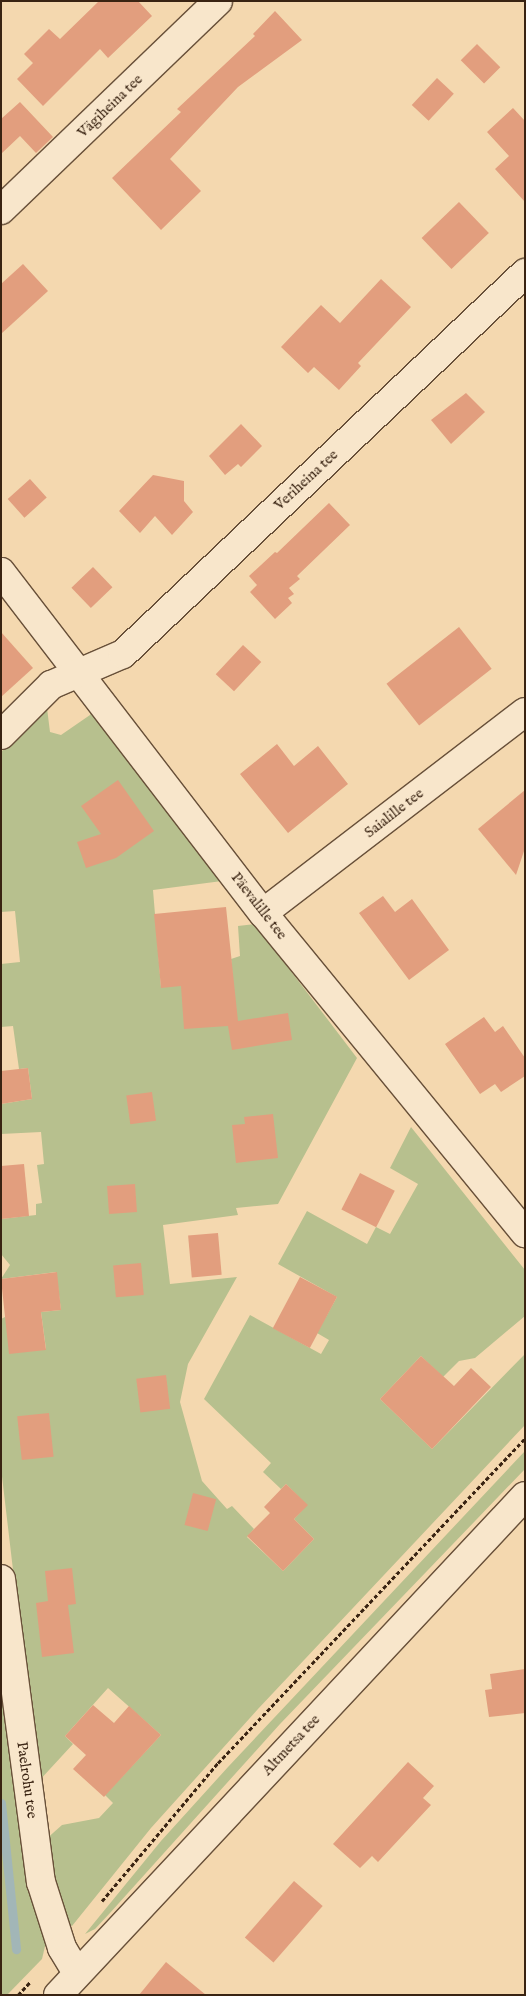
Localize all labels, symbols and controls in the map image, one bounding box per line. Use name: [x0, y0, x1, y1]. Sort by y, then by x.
street label: Vägiheina tee: [74, 70, 146, 142]
street label: Veriheina tee: [270, 446, 342, 514]
street label: Saialille tee: [361, 784, 427, 842]
street label: Päevalille tee: [227, 869, 291, 943]
street label: Altmetsa tee: [258, 1711, 324, 1779]
street label: Paelrohu tee: [13, 1740, 41, 1820]

